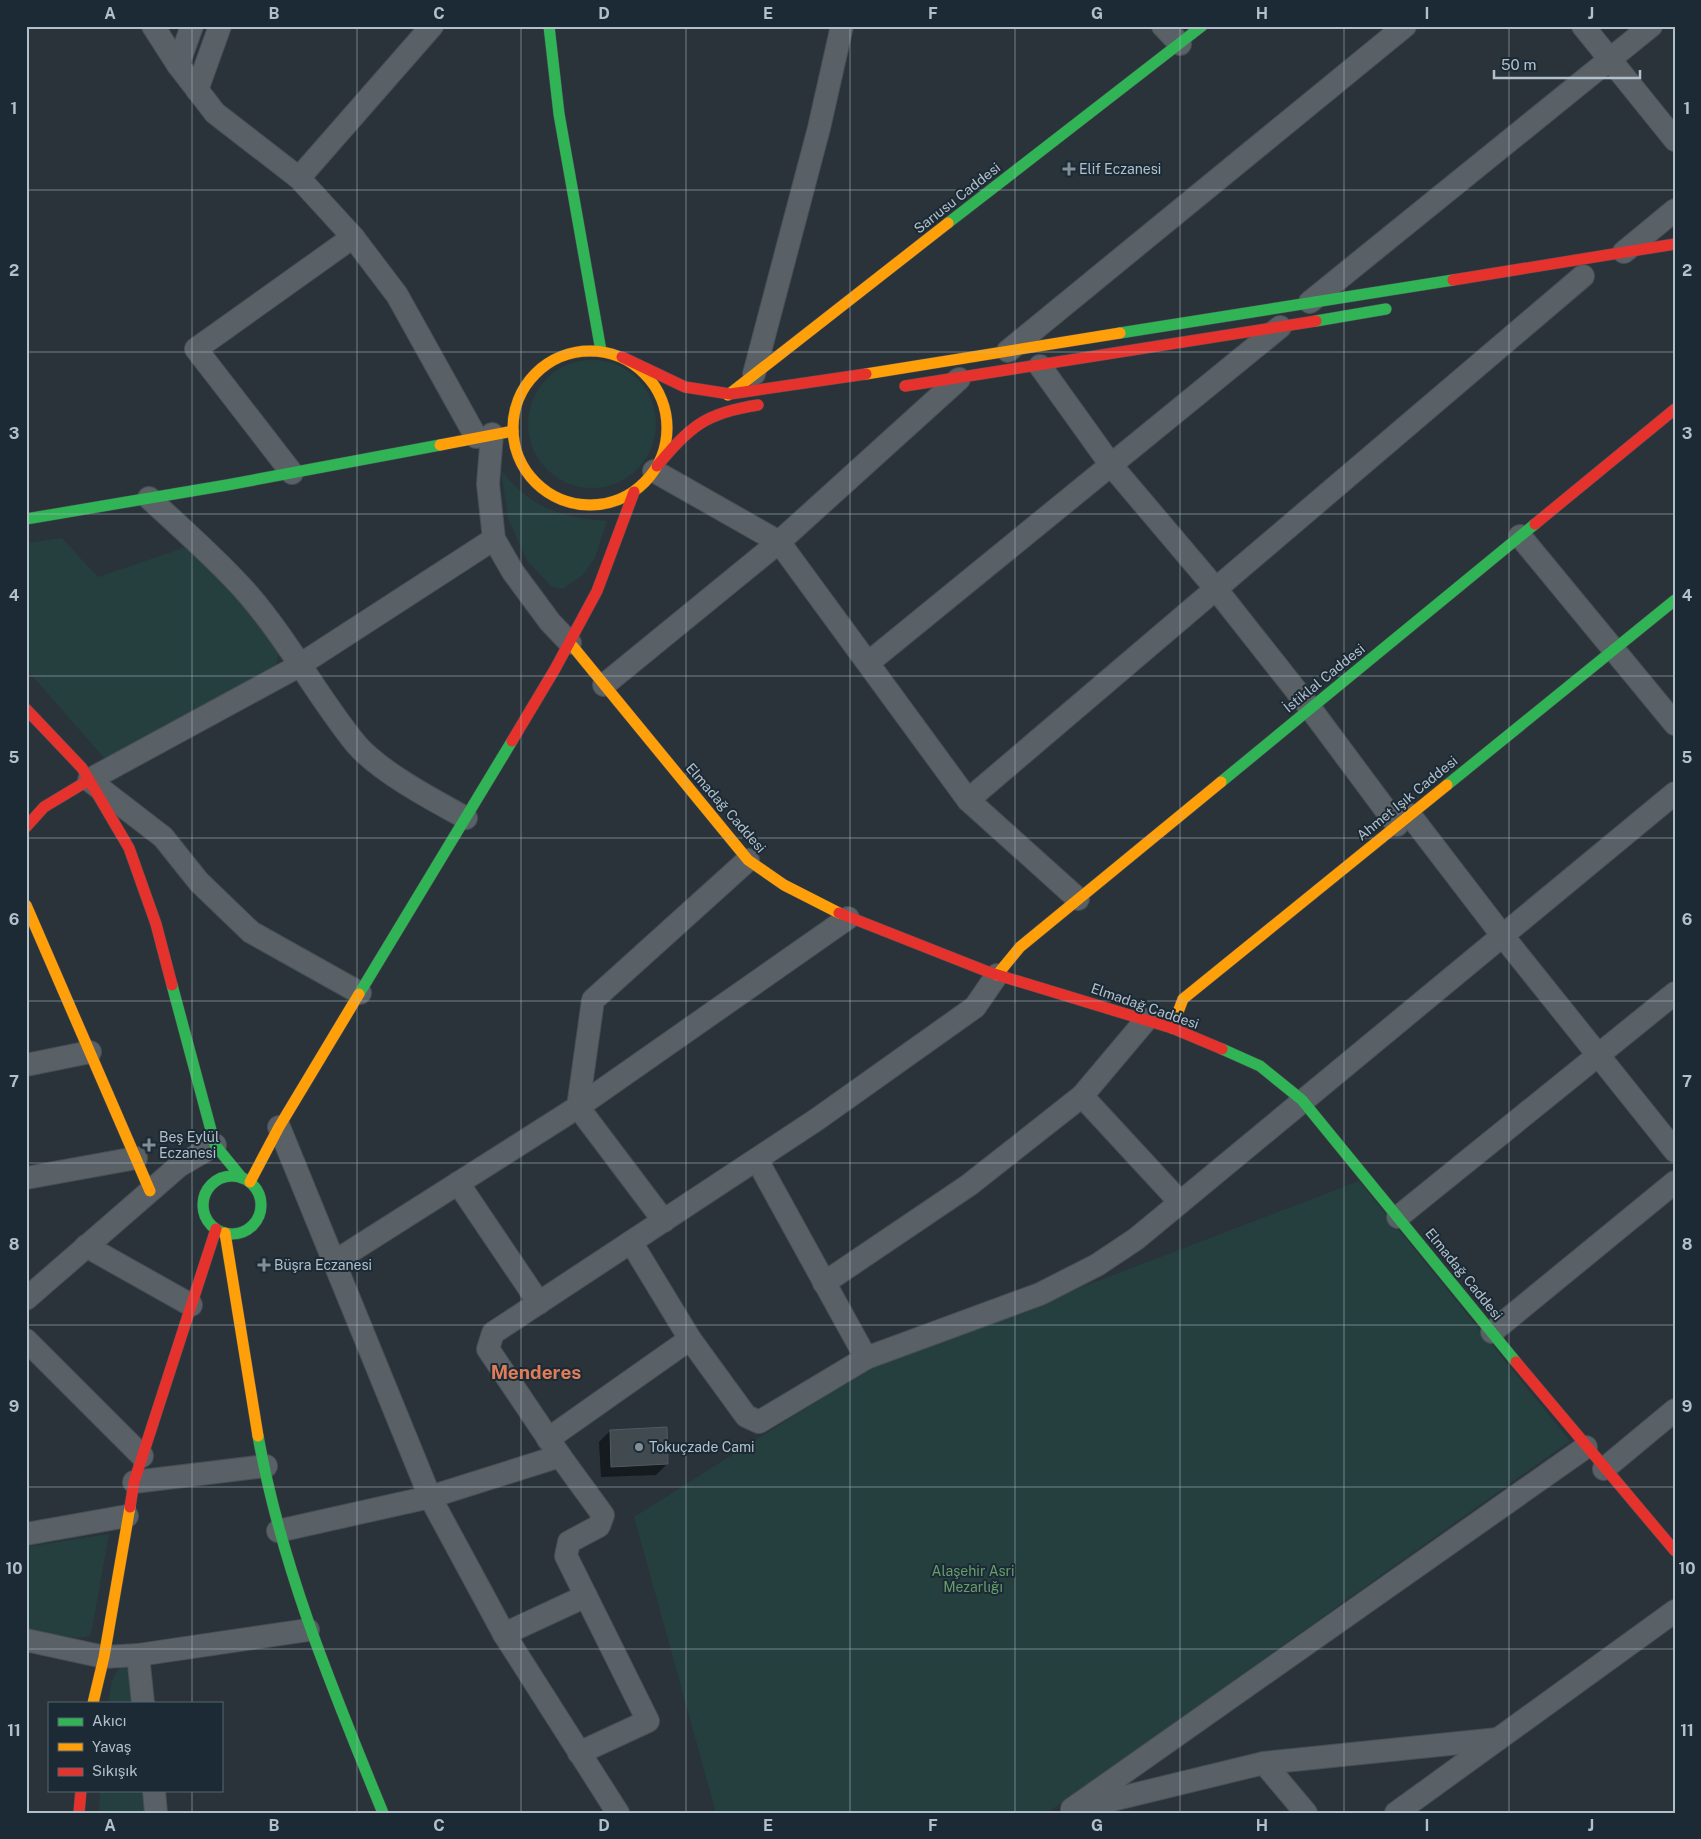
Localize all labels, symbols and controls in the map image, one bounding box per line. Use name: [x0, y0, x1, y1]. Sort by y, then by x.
text: A: [104, 4, 116, 23]
text: B: [269, 4, 280, 23]
text: C: [433, 4, 445, 23]
text: D: [598, 4, 610, 23]
text: E: [763, 4, 773, 23]
text: F: [928, 4, 938, 23]
text: G: [1091, 4, 1103, 23]
text: H: [1256, 4, 1268, 23]
text: I: [1425, 4, 1429, 23]
text: J: [1588, 4, 1594, 23]
scale bar: [1494, 48, 1640, 80]
text: 50 m: [1501, 56, 1536, 73]
text: 1: [11, 99, 17, 118]
text: 1: [1684, 99, 1690, 118]
street label: Sarıusu Caddesi: [911, 159, 1003, 237]
place label: Elif Eczanesi: [1079, 161, 1161, 177]
marker: Elif Eczanesi: [1063, 163, 1075, 175]
text: 2: [9, 261, 19, 280]
text: 2: [1682, 261, 1692, 280]
text: 3: [9, 424, 19, 443]
text: 3: [1682, 424, 1692, 443]
text: 4: [9, 586, 20, 605]
text: 4: [1682, 586, 1693, 605]
street label: İstiklal Caddesi: [1279, 639, 1368, 716]
text: 5: [9, 748, 20, 767]
text: 5: [1682, 748, 1693, 767]
street label: Ahmet Işık Caddesi: [1353, 753, 1461, 843]
street label: Elmadağ Caddesi: [683, 760, 769, 856]
text: 6: [9, 910, 19, 929]
text: 6: [1682, 910, 1692, 929]
street label: Elmadağ Caddesi: [1089, 980, 1201, 1032]
text: 7: [9, 1072, 19, 1091]
text: 7: [1682, 1072, 1692, 1091]
place label: Beş Eylül Eczanesi: [159, 1129, 219, 1161]
marker: Beş Eylül Eczanesi: [143, 1139, 155, 1151]
street label: Elmadağ Caddesi: [1422, 1225, 1506, 1323]
text: 8: [9, 1235, 20, 1254]
text: 8: [1682, 1235, 1693, 1254]
place label: Büşra Eczanesi: [274, 1257, 372, 1273]
marker: Büşra Eczanesi: [258, 1259, 270, 1271]
district label: Menderes: [491, 1361, 581, 1383]
text: 9: [9, 1397, 19, 1416]
text: 9: [1682, 1397, 1692, 1416]
place label: Tokuçzade Cami: [649, 1439, 755, 1455]
marker: Tokuçzade Cami: [633, 1441, 645, 1453]
text: 10: [5, 1559, 23, 1578]
text: 10: [1678, 1559, 1696, 1578]
park label: Alaşehir Asri Mezarlığı: [931, 1563, 1015, 1595]
legend: [48, 1702, 222, 1792]
text: Akıcı: [92, 1712, 126, 1729]
text: 11: [7, 1721, 21, 1740]
text: 11: [1680, 1721, 1694, 1740]
text: Yavaş: [92, 1738, 131, 1755]
text: Sıkışık: [92, 1762, 138, 1779]
text: A: [104, 1816, 116, 1835]
text: B: [269, 1816, 280, 1835]
text: C: [433, 1816, 445, 1835]
text: D: [598, 1816, 610, 1835]
text: E: [763, 1816, 773, 1835]
text: F: [928, 1816, 938, 1835]
text: G: [1091, 1816, 1103, 1835]
text: H: [1256, 1816, 1268, 1835]
text: I: [1425, 1816, 1429, 1835]
text: J: [1588, 1816, 1594, 1835]

